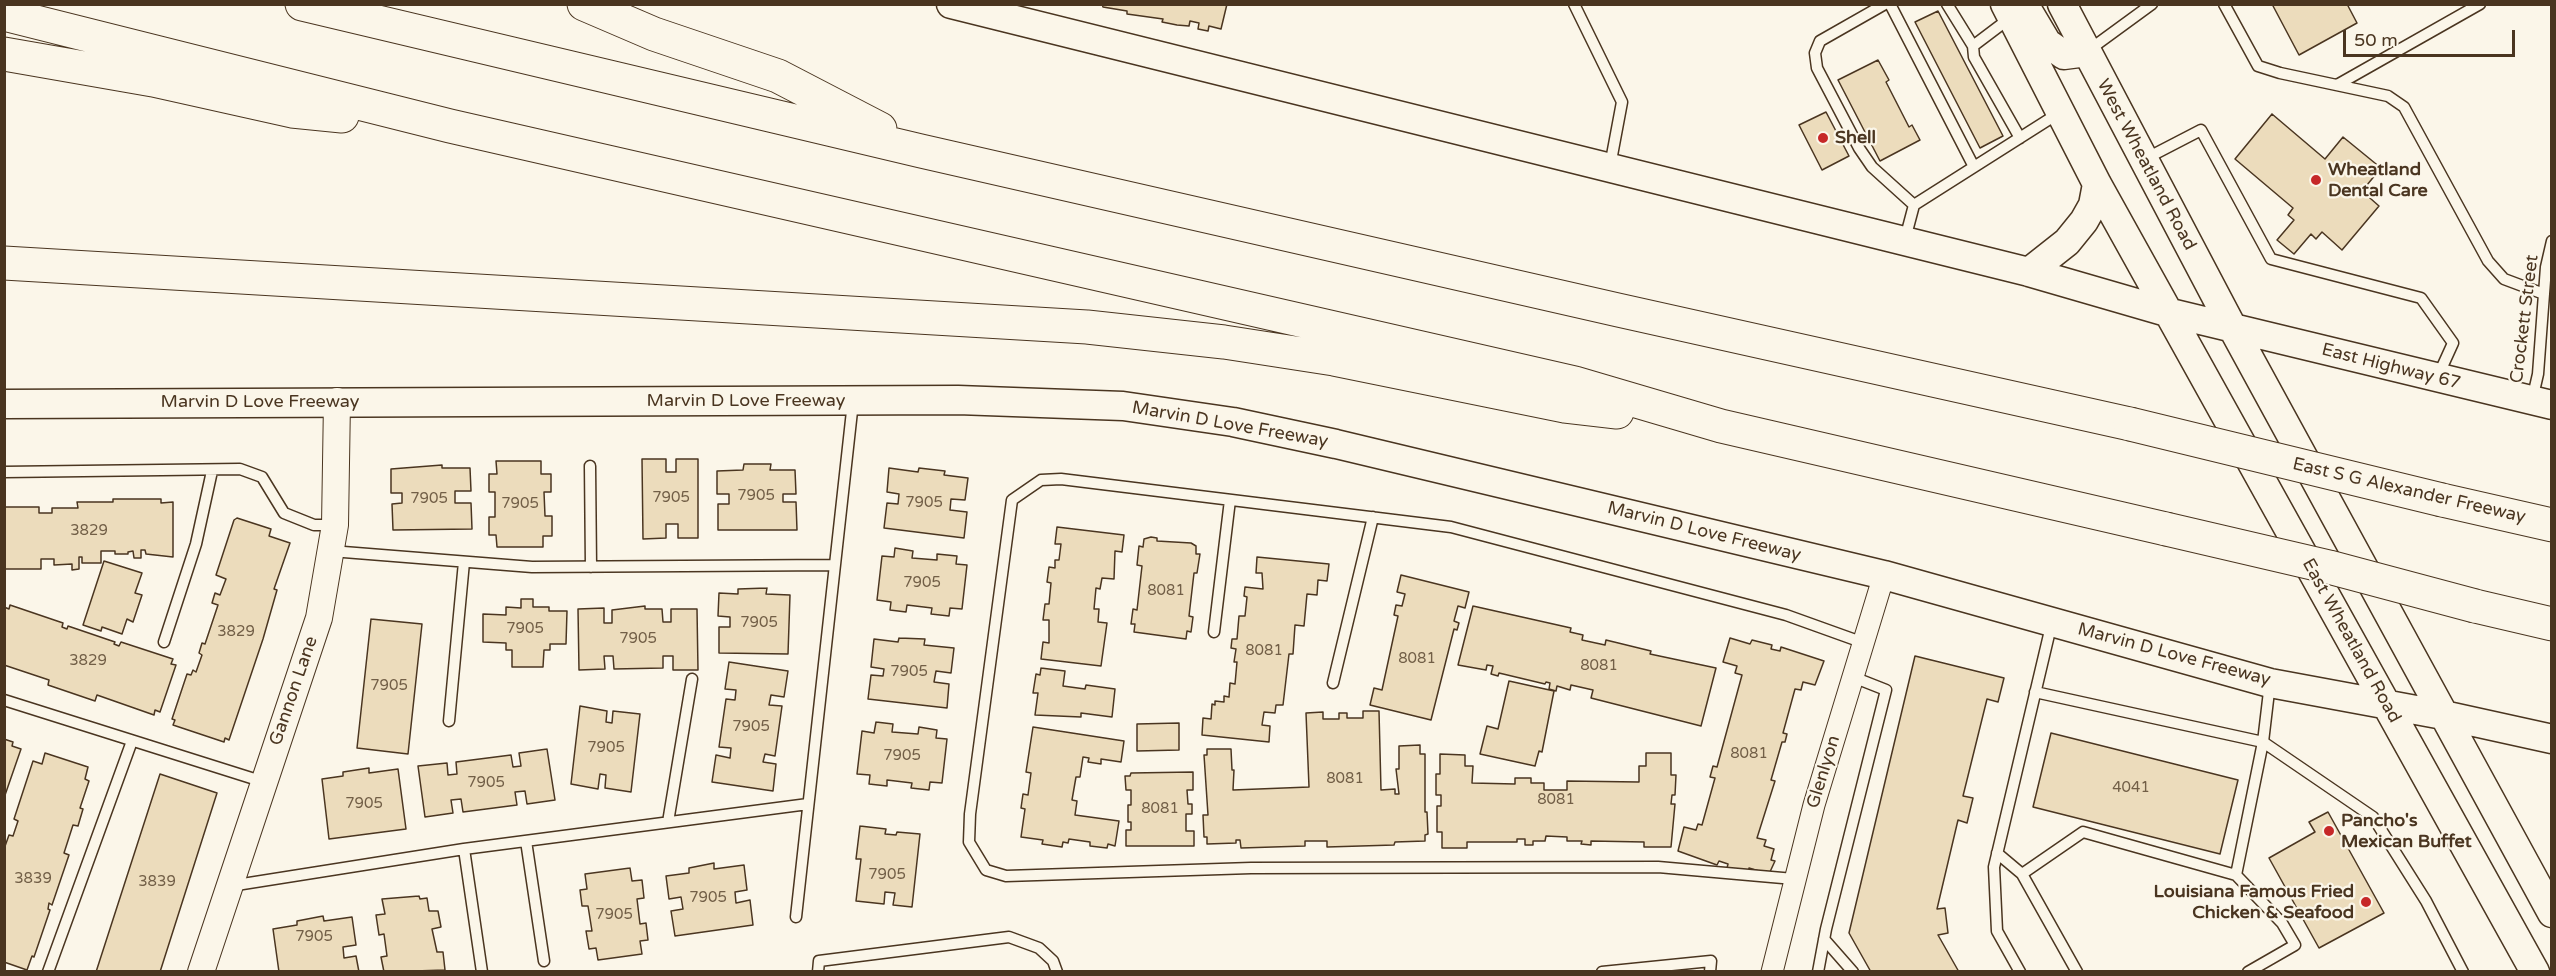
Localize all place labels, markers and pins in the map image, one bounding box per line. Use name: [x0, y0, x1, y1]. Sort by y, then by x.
place label: Shell: [1835, 127, 1876, 149]
marker: Shell: [1816, 131, 1830, 145]
place label: Wheatland Dental Care: [2328, 159, 2428, 201]
marker: Wheatland Dental Care: [2309, 173, 2323, 187]
place label: Pancho's Mexican Buffet: [2341, 810, 2472, 852]
marker: Pancho's Mexican Buffet: [2322, 824, 2336, 838]
place label: Louisiana Famous Fried Chicken & Seafood: [2153, 881, 2354, 924]
marker: Louisiana Famous Fried Chicken & Seafood: [2359, 895, 2373, 909]

